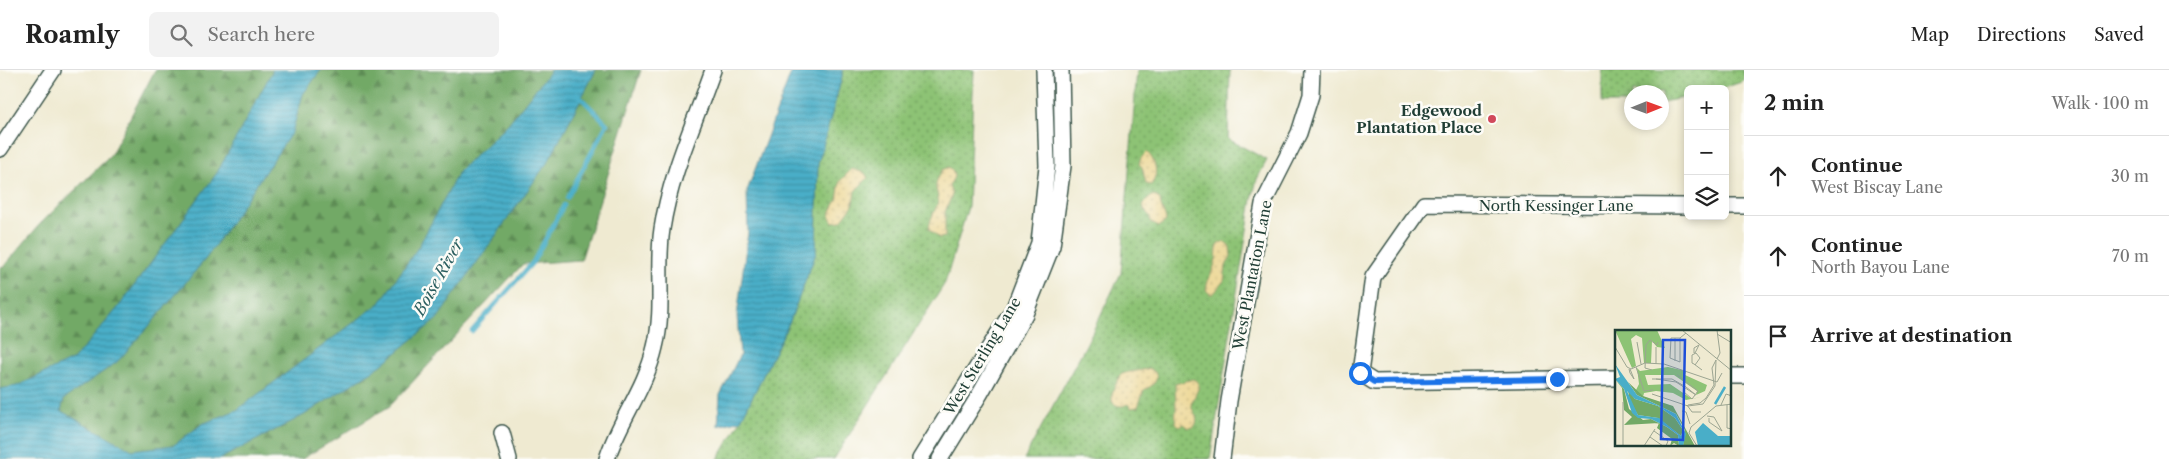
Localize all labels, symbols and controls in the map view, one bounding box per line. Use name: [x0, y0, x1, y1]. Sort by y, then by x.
search box: [149, 12, 499, 57]
text: Roamly: [25, 20, 119, 49]
icon: search: [167, 21, 195, 49]
text: Search here: [207, 23, 315, 46]
text: Map: [1910, 24, 1949, 46]
text: Directions: [1977, 24, 2066, 46]
text: Saved: [2094, 24, 2144, 46]
north arrow: [1624, 85, 1669, 130]
map controls: [1684, 85, 1729, 220]
button: +: [1684, 85, 1729, 130]
text: 2 min: [1764, 90, 1824, 115]
text: Walk · 100 m: [2052, 93, 2149, 113]
place label: Edgewood Plantation Place: [1356, 101, 1482, 137]
marker: Edgewood Plantation Place: [1486, 113, 1498, 125]
button: −: [1684, 130, 1729, 175]
text: Continue: [1811, 154, 1903, 177]
icon: ahead: [1764, 162, 1792, 190]
text: 30 m: [2111, 166, 2149, 186]
button: layers: [1684, 175, 1729, 220]
text: West Biscay Lane: [1811, 177, 1943, 197]
street label: North Kessinger Lane: [1479, 196, 1633, 215]
street label: West Plantation Lane: [1228, 199, 1276, 352]
water label: Boise River: [408, 234, 468, 320]
text: Continue: [1811, 234, 1903, 257]
icon: ahead: [1764, 242, 1792, 270]
text: 70 m: [2112, 246, 2149, 266]
text: North Bayou Lane: [1811, 257, 1950, 277]
street label: West Sterling Lane: [939, 294, 1025, 419]
icon: arrive: [1764, 322, 1792, 350]
text: Arrive at destination: [1811, 324, 2012, 347]
inset map: [1615, 330, 1732, 446]
route start: [1349, 362, 1372, 385]
route end: [1546, 368, 1569, 391]

